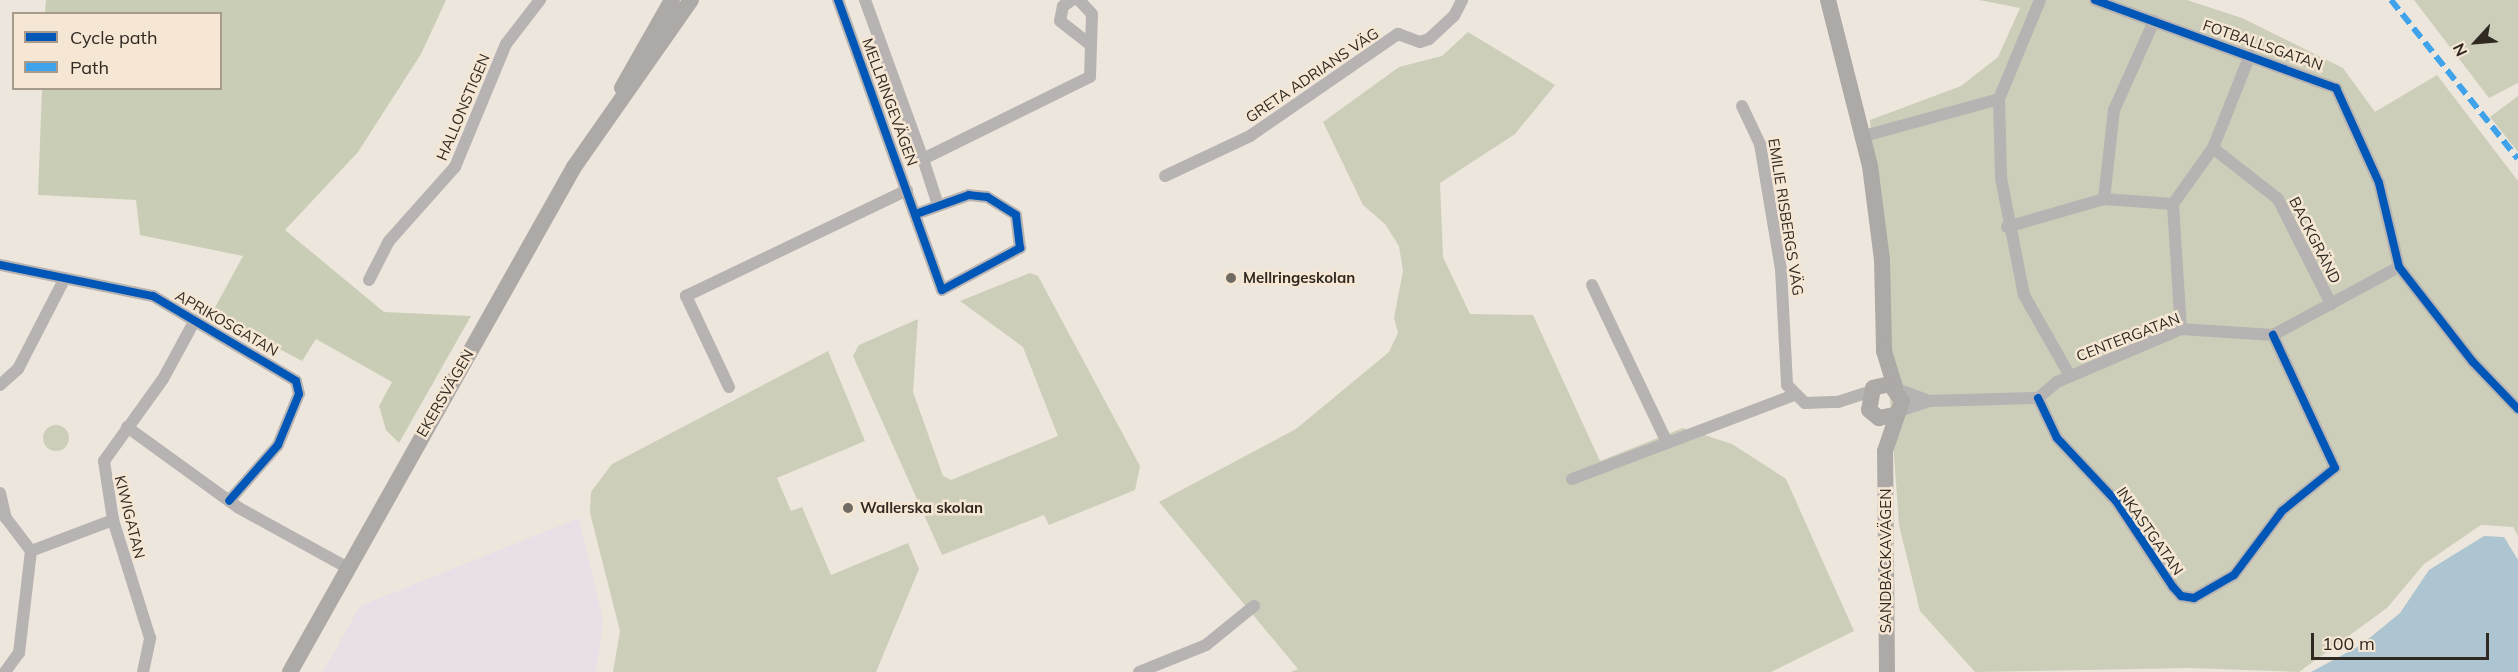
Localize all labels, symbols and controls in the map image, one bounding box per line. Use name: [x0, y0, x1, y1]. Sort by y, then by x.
legend: [12, 12, 222, 90]
north arrow: [2446, 12, 2506, 72]
street label: FOTBALLSGATAN: [2201, 16, 2325, 74]
street label: GRETA ADRIANS VÄG: [1242, 24, 1382, 126]
text: Cycle path: [70, 26, 157, 49]
street label: MELLRINGEVÄGEN: [859, 36, 921, 168]
text: N: [2448, 40, 2471, 60]
street label: HALLONSTIGEN: [432, 51, 494, 163]
text: Path: [70, 56, 109, 79]
street label: EMILIE RISBERGS VÄG: [1765, 137, 1807, 297]
street label: BACKGRÄND: [2285, 194, 2345, 286]
place label: Mellringeskolan: [1243, 269, 1355, 287]
marker: Mellringeskolan: [1224, 271, 1238, 285]
street label: APRIKOSGATAN: [172, 286, 282, 360]
street label: CENTERGATAN: [2074, 309, 2182, 365]
street label: EKERSVÄGEN: [413, 346, 477, 440]
street label: KIWIGATAN: [111, 474, 149, 560]
street label: INKASTGATAN: [2113, 483, 2187, 579]
street label: SANDBACKAVÄGEN: [1877, 489, 1895, 633]
place label: Wallerska skolan: [860, 499, 983, 517]
marker: Wallerska skolan: [841, 501, 855, 515]
scale bar: [2314, 621, 2492, 659]
text: 100 m: [2322, 632, 2375, 655]

